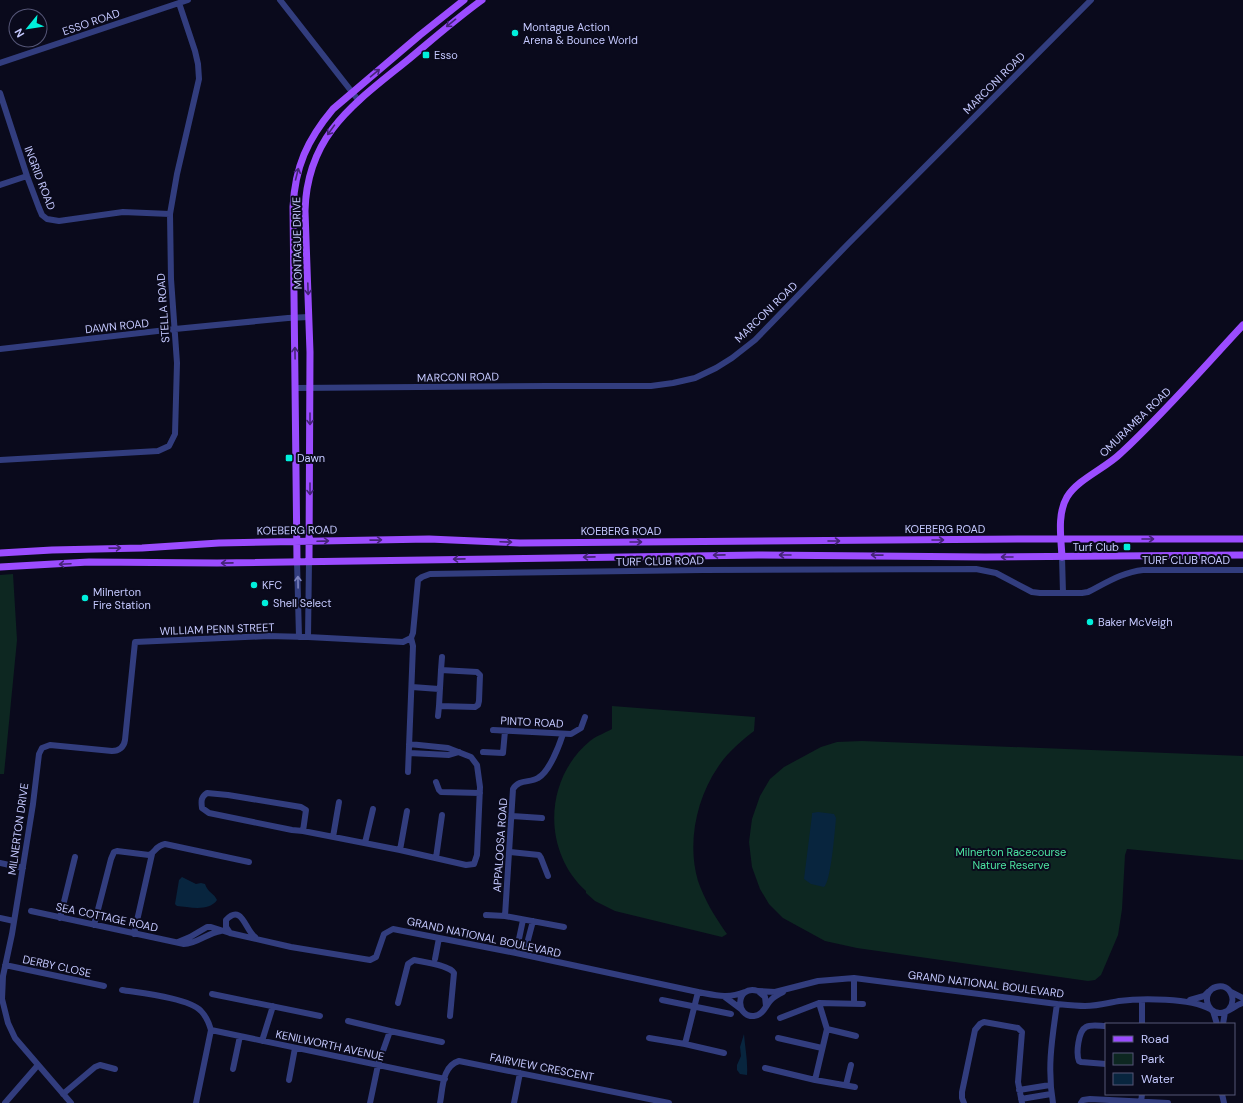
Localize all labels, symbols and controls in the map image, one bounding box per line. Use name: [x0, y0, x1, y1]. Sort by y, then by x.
street label: ESSO ROAD: [60, 6, 122, 38]
north arrow: [8, 8, 48, 48]
one-way arrow: [446, 19, 457, 28]
place label: Montague Action Arena & Bounce World: [523, 20, 638, 47]
text: N: [11, 26, 27, 40]
marker: Montague Action Arena & Bounce World: [510, 28, 520, 38]
place label: Esso: [434, 48, 458, 62]
street label: MARCONI ROAD: [960, 49, 1028, 117]
marker: Esso: [421, 50, 431, 60]
one-way arrow: [369, 69, 380, 78]
one-way arrow: [327, 124, 335, 135]
street label: INGRID ROAD: [21, 144, 59, 212]
one-way arrow: [294, 168, 302, 181]
street label: MONTAGUE DRIVE: [289, 197, 305, 289]
street label: STELLA ROAD: [154, 272, 172, 343]
street label: MARCONI ROAD: [732, 278, 801, 346]
one-way arrow: [305, 282, 312, 295]
street label: DAWN ROAD: [84, 316, 150, 336]
one-way arrow: [291, 347, 299, 360]
street label: MARCONI ROAD: [417, 369, 500, 385]
street label: OMURAMBA ROAD: [1096, 384, 1174, 460]
one-way arrow: [306, 412, 314, 425]
place label: Dawn: [297, 451, 325, 465]
marker: Dawn: [284, 453, 294, 463]
one-way arrow: [306, 482, 314, 495]
street label: KOEBERG ROAD: [257, 522, 338, 538]
street label: KOEBERG ROAD: [905, 522, 986, 536]
street label: KOEBERG ROAD: [581, 524, 662, 538]
one-way arrow: [1141, 535, 1154, 543]
one-way arrow: [369, 536, 382, 544]
one-way arrow: [931, 536, 944, 544]
one-way arrow: [316, 537, 329, 545]
one-way arrow: [827, 537, 840, 545]
one-way arrow: [499, 538, 512, 546]
one-way arrow: [629, 538, 642, 546]
place label: Turf Club: [1073, 540, 1119, 554]
marker: Turf Club: [1122, 542, 1132, 552]
one-way arrow: [108, 544, 121, 552]
one-way arrow: [713, 551, 726, 559]
one-way arrow: [779, 551, 792, 559]
one-way arrow: [871, 551, 884, 559]
one-way arrow: [583, 553, 596, 561]
street label: TURF CLUB ROAD: [616, 553, 705, 569]
one-way arrow: [1001, 553, 1014, 561]
street label: TURF CLUB ROAD: [1142, 553, 1231, 567]
one-way arrow: [453, 555, 466, 563]
one-way arrow: [221, 559, 234, 567]
one-way arrow: [59, 560, 72, 567]
one-way arrow: [294, 576, 302, 589]
place label: KFC: [262, 578, 282, 592]
marker: KFC: [249, 580, 259, 590]
place label: Milnerton Fire Station: [93, 585, 151, 612]
marker: Milnerton Fire Station: [80, 593, 90, 603]
place label: Shell Select: [273, 596, 332, 610]
marker: Shell Select: [260, 598, 270, 608]
place label: Baker McVeigh: [1098, 615, 1173, 629]
marker: Baker McVeigh: [1085, 617, 1095, 627]
street label: WILLIAM PENN STREET: [159, 620, 275, 638]
street label: PINTO ROAD: [500, 713, 564, 731]
street label: MILNERTON DRIVE: [5, 782, 31, 876]
street label: APPALOOSA ROAD: [490, 797, 510, 893]
park label: Milnerton Racecourse Nature Reserve: [956, 845, 1066, 872]
street label: SEA COTTAGE ROAD: [55, 899, 160, 935]
street label: GRAND NATIONAL BOULEVARD: [406, 914, 563, 960]
street label: DERBY CLOSE: [21, 952, 93, 980]
street label: GRAND NATIONAL BOULEVARD: [907, 967, 1065, 1001]
legend: [1105, 1023, 1235, 1095]
street label: KENILWORTH AVENUE: [274, 1027, 386, 1063]
text: Road: [1141, 1031, 1169, 1047]
street label: FAIRVIEW CRESCENT: [489, 1050, 595, 1084]
text: Park: [1141, 1051, 1165, 1067]
text: Water: [1141, 1071, 1175, 1087]

